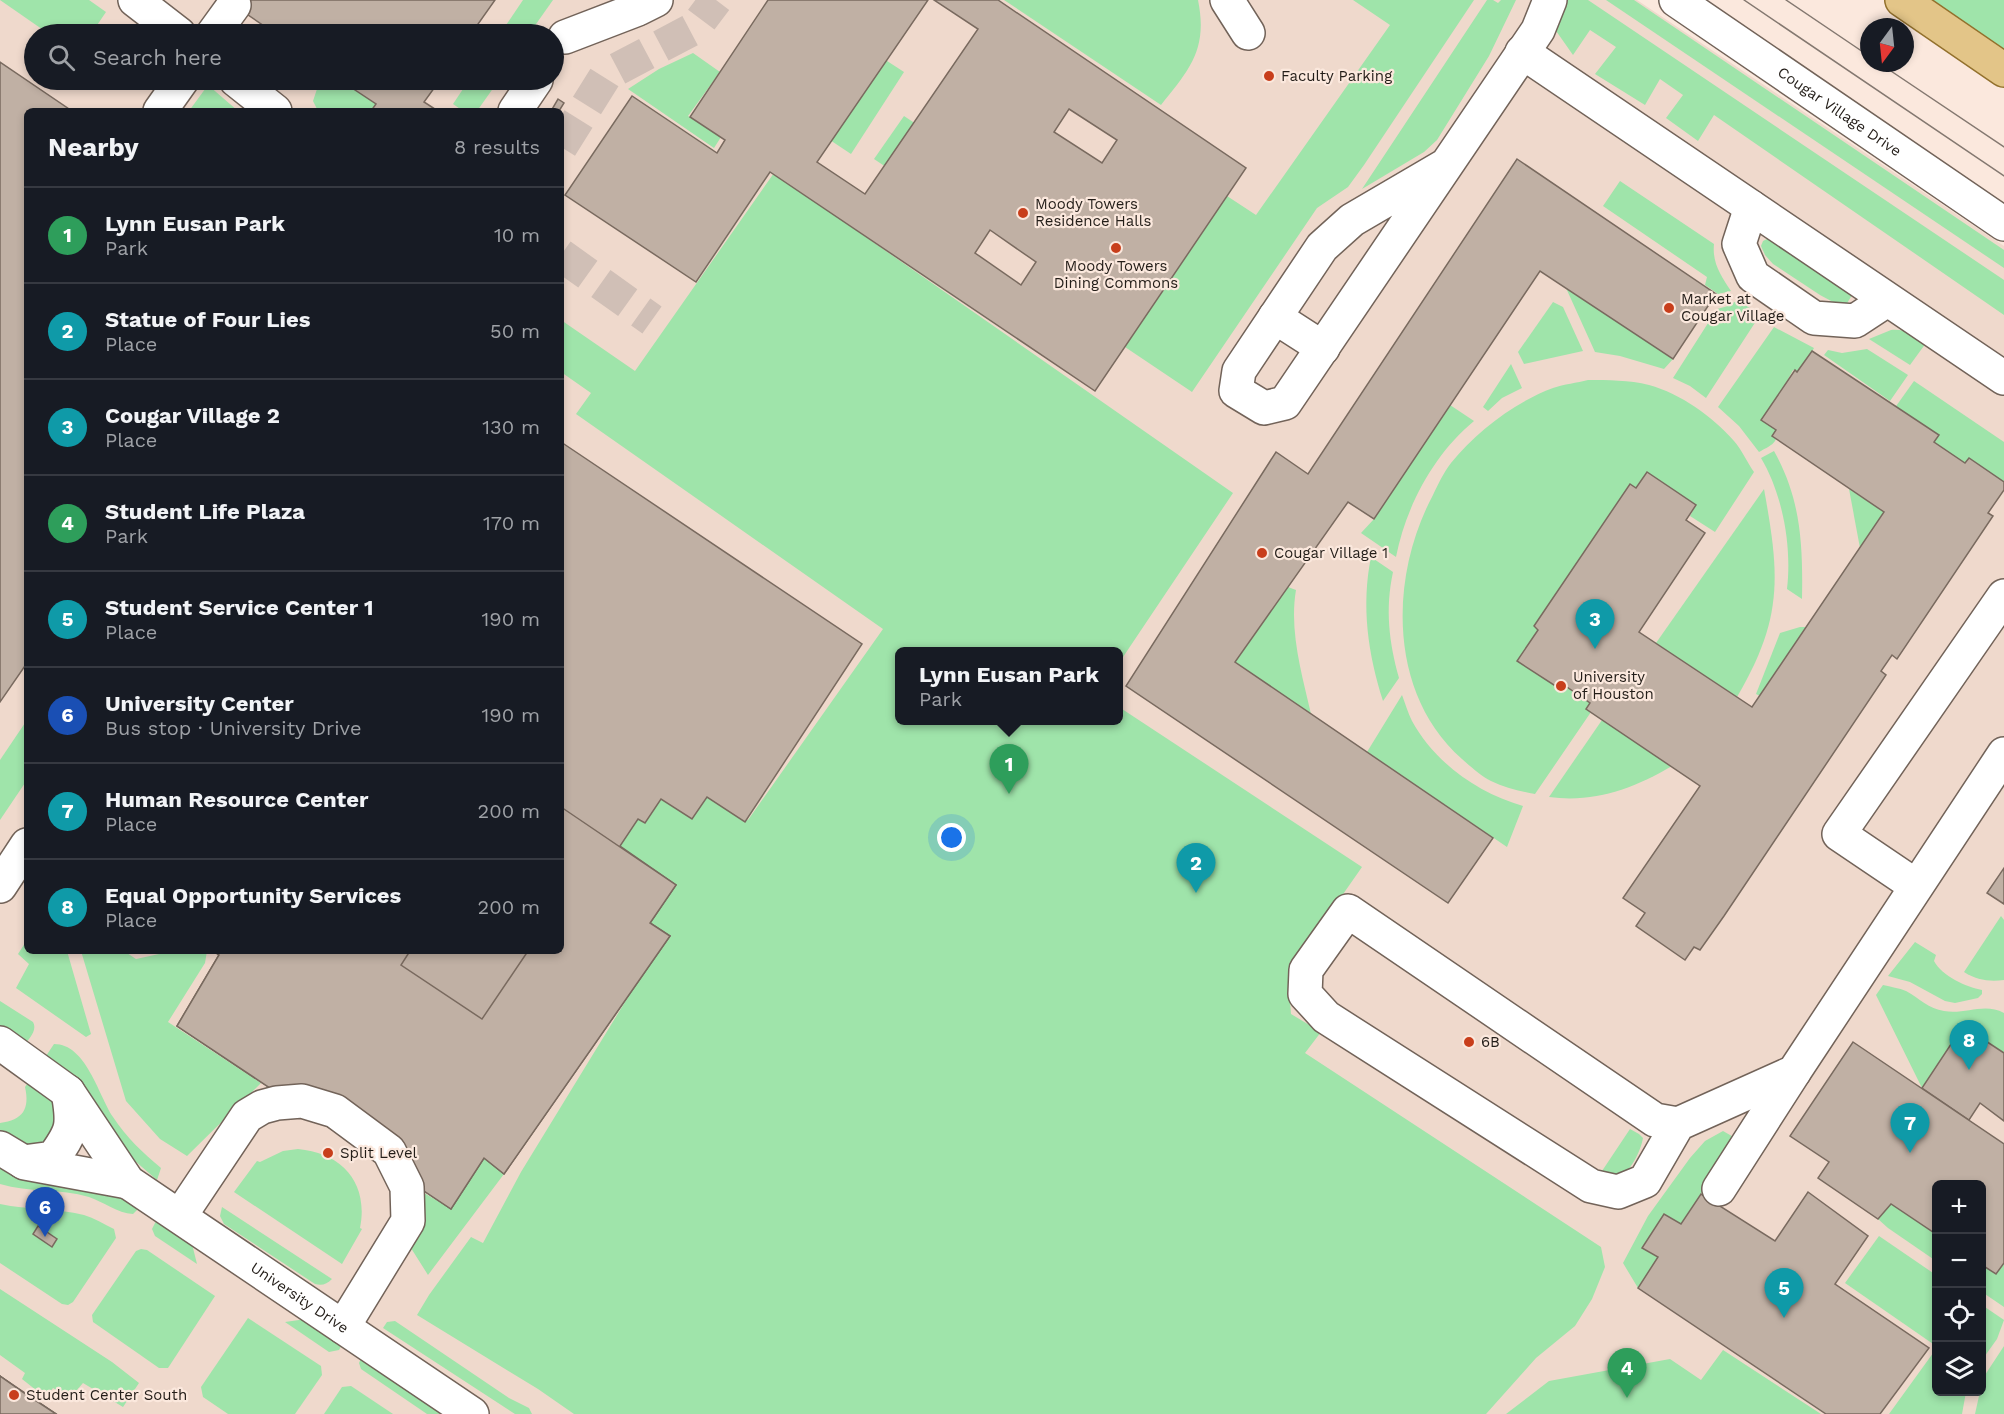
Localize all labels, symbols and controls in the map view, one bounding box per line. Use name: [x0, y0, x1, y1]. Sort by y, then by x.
north arrow: [1860, 18, 1914, 72]
search box: [24, 24, 564, 90]
icon: search: [45, 41, 78, 74]
text: Search here: [93, 45, 222, 70]
street label: Cougar Village Drive: [1774, 63, 1905, 160]
place label: Faculty Parking: [1281, 67, 1392, 85]
marker: Faculty Parking: [1262, 69, 1276, 83]
text: Nearby: [48, 132, 139, 162]
text: 8 results: [454, 135, 540, 159]
place label: Moody Towers Residence Halls: [1035, 195, 1151, 230]
marker: Moody Towers Residence Halls: [1016, 206, 1030, 220]
text: Lynn Eusan Park: [105, 211, 285, 236]
text: 1: [63, 223, 72, 247]
text: 10 m: [494, 223, 540, 247]
text: Park: [105, 236, 148, 260]
marker: Moody Towers Dining Commons: [1109, 241, 1123, 255]
place label: Moody Towers Dining Commons: [1054, 257, 1178, 292]
place label: Market at Cougar Village: [1681, 290, 1784, 325]
marker: Market at Cougar Village: [1662, 301, 1676, 315]
text: Statue of Four Lies: [105, 307, 310, 332]
text: 2: [62, 319, 73, 343]
text: 50 m: [490, 319, 540, 343]
text: Place: [105, 332, 157, 356]
text: Cougar Village 2: [105, 403, 280, 428]
text: 3: [62, 415, 73, 439]
text: 130 m: [482, 415, 540, 439]
text: Place: [105, 428, 157, 452]
text: Student Life Plaza: [105, 499, 305, 524]
text: 4: [61, 511, 74, 535]
text: 170 m: [483, 511, 540, 535]
text: Park: [105, 524, 148, 548]
place label: Cougar Village 1: [1274, 544, 1388, 562]
marker: Cougar Village 1: [1255, 546, 1269, 560]
text: Student Service Center 1: [105, 595, 373, 620]
pin: 3: [1576, 600, 1614, 649]
text: 5: [62, 607, 73, 631]
text: 190 m: [482, 607, 540, 631]
text: Place: [105, 620, 157, 644]
popup: [895, 647, 1123, 725]
text: Lynn Eusan Park: [919, 662, 1099, 687]
place label: University of Houston: [1573, 668, 1654, 703]
marker: University of Houston: [1554, 679, 1568, 693]
text: Park: [919, 687, 962, 711]
text: University Center: [105, 691, 294, 716]
text: 6: [61, 703, 74, 727]
text: 190 m: [482, 703, 540, 727]
text: Bus stop · University Drive: [105, 716, 361, 740]
pin: 1: [990, 744, 1028, 794]
text: Human Resource Center: [105, 787, 368, 812]
text: 7: [61, 799, 74, 823]
text: 200 m: [478, 799, 540, 823]
text: Place: [105, 812, 157, 836]
your location: [937, 823, 966, 852]
pin: 2: [1176, 844, 1216, 893]
text: Equal Opportunity Services: [105, 883, 401, 908]
text: 8: [61, 895, 74, 919]
text: 200 m: [478, 895, 540, 919]
text: Place: [105, 908, 157, 932]
pin: 8: [1950, 1020, 1988, 1070]
place label: 6B: [1481, 1033, 1500, 1051]
marker: 6B: [1462, 1035, 1476, 1049]
pin: 7: [1890, 1104, 1930, 1153]
place label: Split Level: [340, 1144, 418, 1162]
marker: Split Level: [321, 1146, 335, 1160]
map controls: [1932, 1180, 1986, 1396]
button: +: [1932, 1180, 1986, 1234]
pin: 6: [26, 1188, 64, 1237]
button: −: [1932, 1234, 1986, 1288]
street label: University Drive: [247, 1258, 352, 1337]
pin: 5: [1764, 1268, 1804, 1318]
button: locate: [1932, 1288, 1986, 1342]
button: layers: [1932, 1342, 1986, 1396]
pin: 4: [1608, 1348, 1646, 1398]
place label: Student Center South: [26, 1386, 187, 1404]
marker: Student Center South: [7, 1388, 21, 1402]

